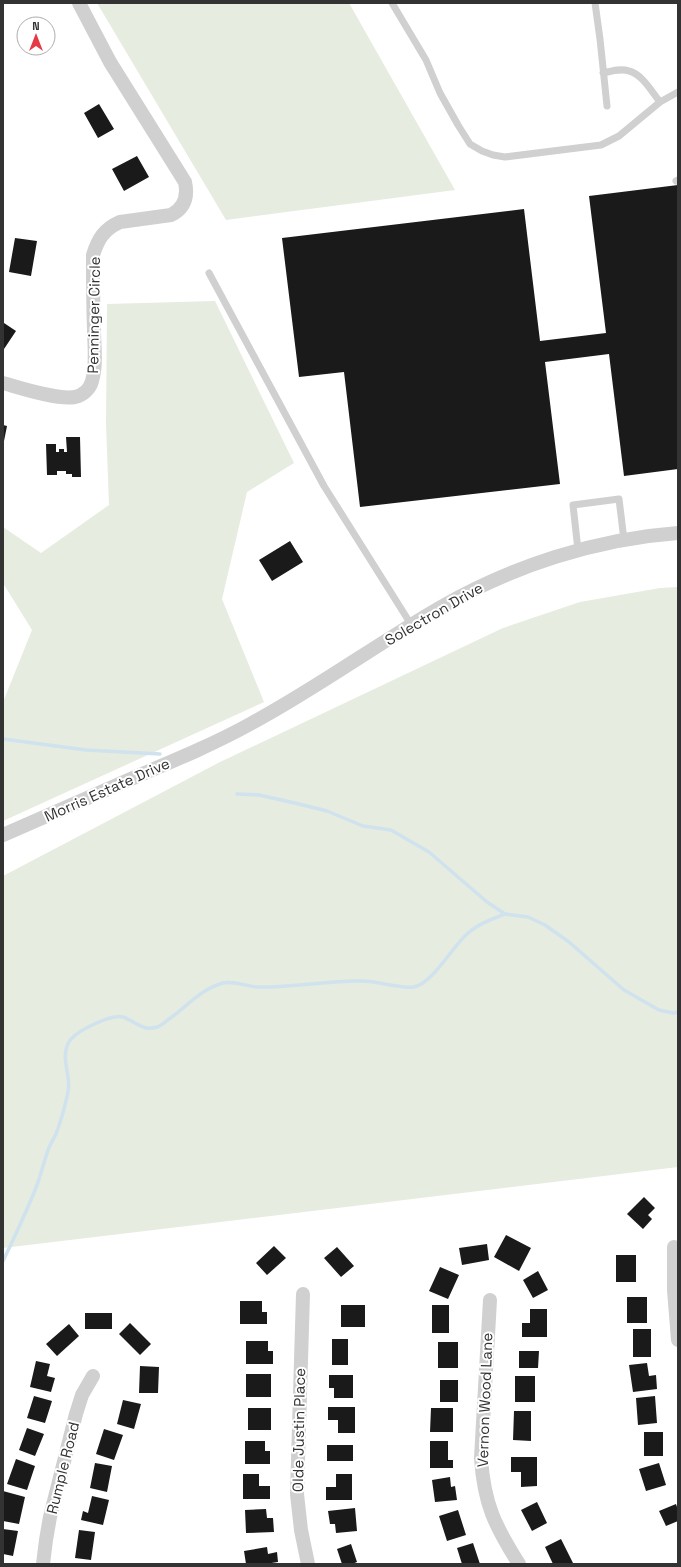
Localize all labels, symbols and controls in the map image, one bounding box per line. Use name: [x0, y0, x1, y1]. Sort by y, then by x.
north arrow: [16, 16, 56, 56]
text: N: [32, 19, 40, 33]
street label: Penninger Circle: [83, 256, 104, 374]
street label: Solectron Drive: [381, 578, 486, 649]
street label: Morris Estate Drive: [41, 753, 173, 826]
street label: Vernon Wood Lane: [473, 1332, 496, 1468]
street label: Olde Justin Place: [288, 1368, 309, 1492]
street label: Rumple Road: [42, 1420, 83, 1516]

